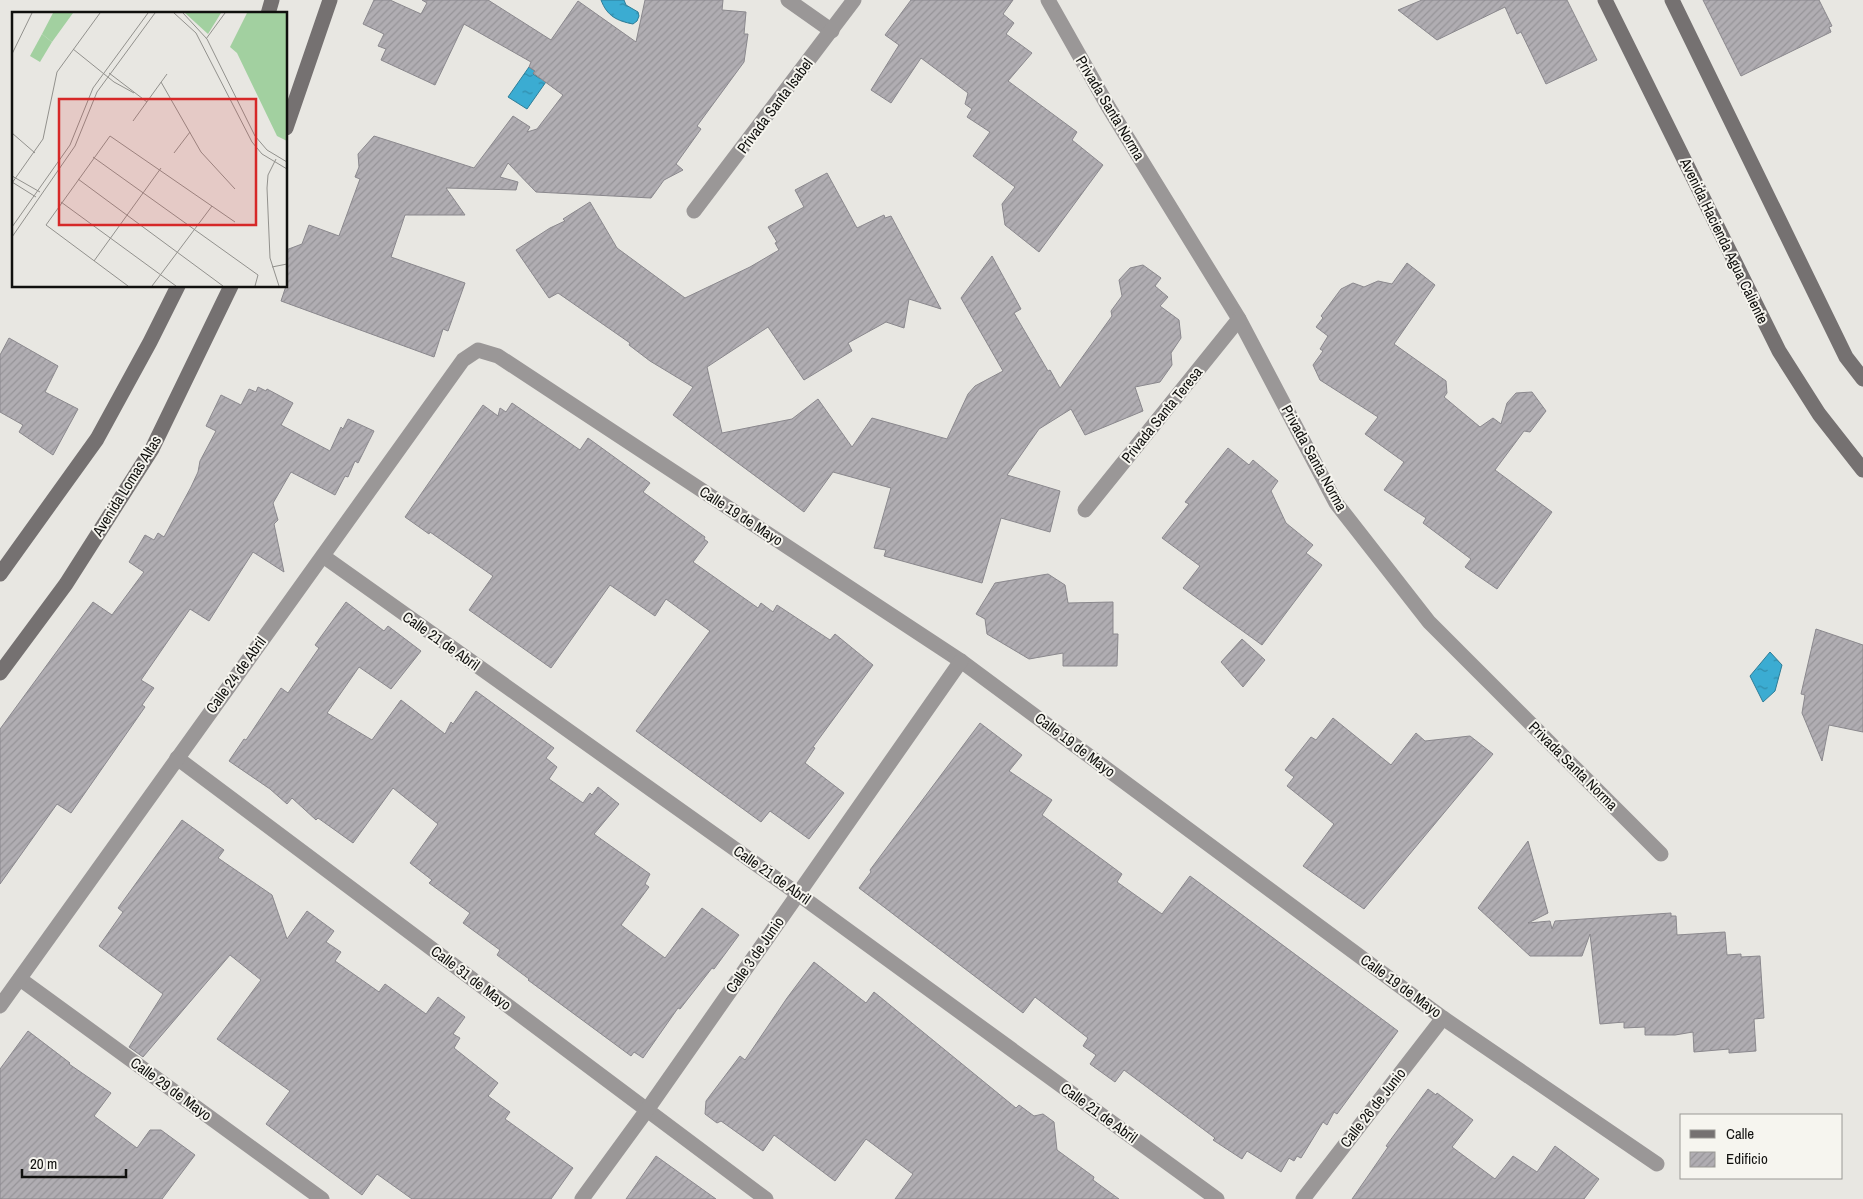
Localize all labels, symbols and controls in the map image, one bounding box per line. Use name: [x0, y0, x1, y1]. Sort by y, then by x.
inset map: [12, 12, 288, 288]
street label: Privada Santa Norma: [1071, 52, 1150, 164]
street label: Privada Santa Isabel: [732, 54, 817, 158]
street label: Avenida Hacienda Agua Caliente: [1675, 154, 1774, 327]
street label: Privada Santa Teresa: [1116, 362, 1207, 467]
street label: Privada Santa Norma: [1277, 401, 1352, 515]
street label: Avenida Lomas Altas: [87, 431, 166, 541]
street label: Calle 19 de Mayo: [695, 481, 787, 551]
street label: Calle 21 de Abril: [398, 606, 484, 675]
street label: Calle 24 de Abril: [201, 632, 271, 717]
street label: Calle 19 de Mayo: [1031, 707, 1120, 782]
street label: Privada Santa Norma: [1524, 716, 1623, 815]
street label: Calle 21 de Abril: [729, 840, 815, 909]
street label: Calle 3 de Junio: [720, 912, 789, 997]
street label: Calle 31 de Mayo: [427, 940, 516, 1015]
street label: Calle 19 de Mayo: [1356, 949, 1446, 1022]
street label: Calle 29 de Mayo: [126, 1052, 216, 1125]
street label: Calle 26 de Junio: [1335, 1063, 1410, 1152]
street label: Calle 21 de Abril: [1057, 1078, 1142, 1148]
legend: [1680, 1114, 1843, 1179]
text: Calle: [1726, 1123, 1754, 1144]
scale bar: [22, 1146, 126, 1178]
text: Edificio: [1726, 1148, 1768, 1169]
text: 20 m: [30, 1153, 57, 1174]

